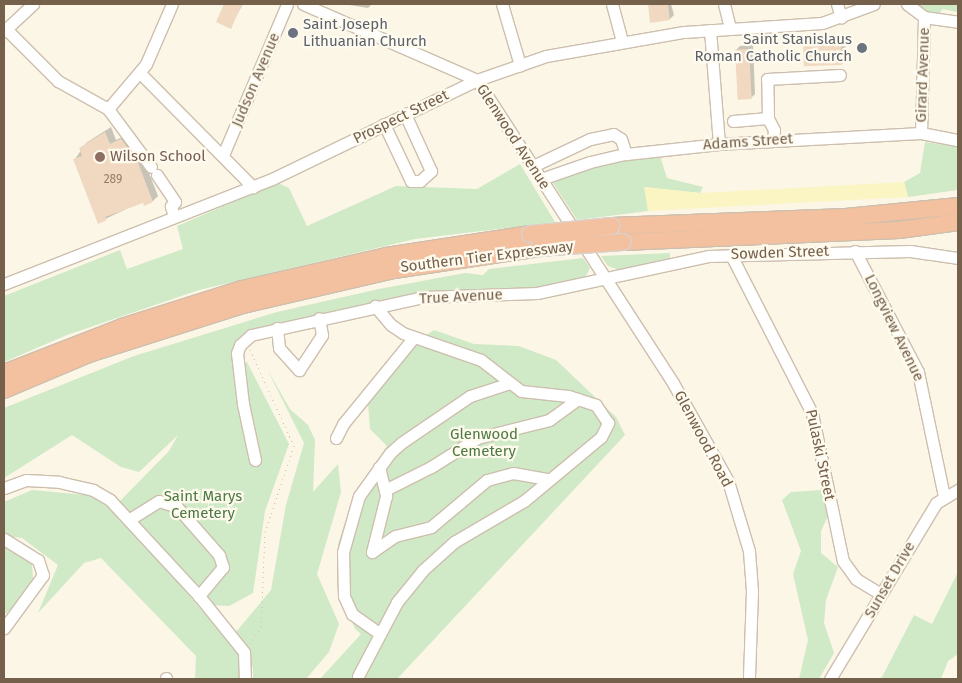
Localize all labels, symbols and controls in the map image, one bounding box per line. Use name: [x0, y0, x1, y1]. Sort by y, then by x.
place label: Saint Joseph Lithuanian Church: [303, 15, 427, 50]
marker: Saint Joseph Lithuanian Church: [287, 27, 299, 39]
street label: Girard Avenue: [912, 27, 934, 123]
street label: Judson Avenue: [228, 30, 284, 130]
place label: Saint Stanislaus Roman Catholic Church: [694, 30, 852, 65]
marker: Saint Stanislaus Roman Catholic Church: [856, 42, 868, 54]
street label: Glenwood Avenue: [472, 81, 554, 193]
street label: Prospect Street: [350, 86, 452, 148]
street label: Adams Street: [702, 130, 794, 154]
place label: Wilson School: [110, 148, 206, 166]
marker: Wilson School: [94, 151, 106, 163]
house number: 289: [104, 173, 122, 187]
street label: Southern Tier Expressway: [400, 237, 574, 277]
street label: Sowden Street: [731, 242, 829, 264]
street label: Longview Avenue: [860, 272, 928, 384]
street label: True Avenue: [419, 286, 503, 308]
street label: Glenwood Road: [670, 388, 736, 490]
street label: Pulaski Street: [802, 408, 838, 502]
park label: Glenwood Cemetery: [450, 425, 518, 460]
park label: Saint Marys Cemetery: [164, 487, 242, 522]
street label: Sunset Drive: [861, 539, 919, 621]

